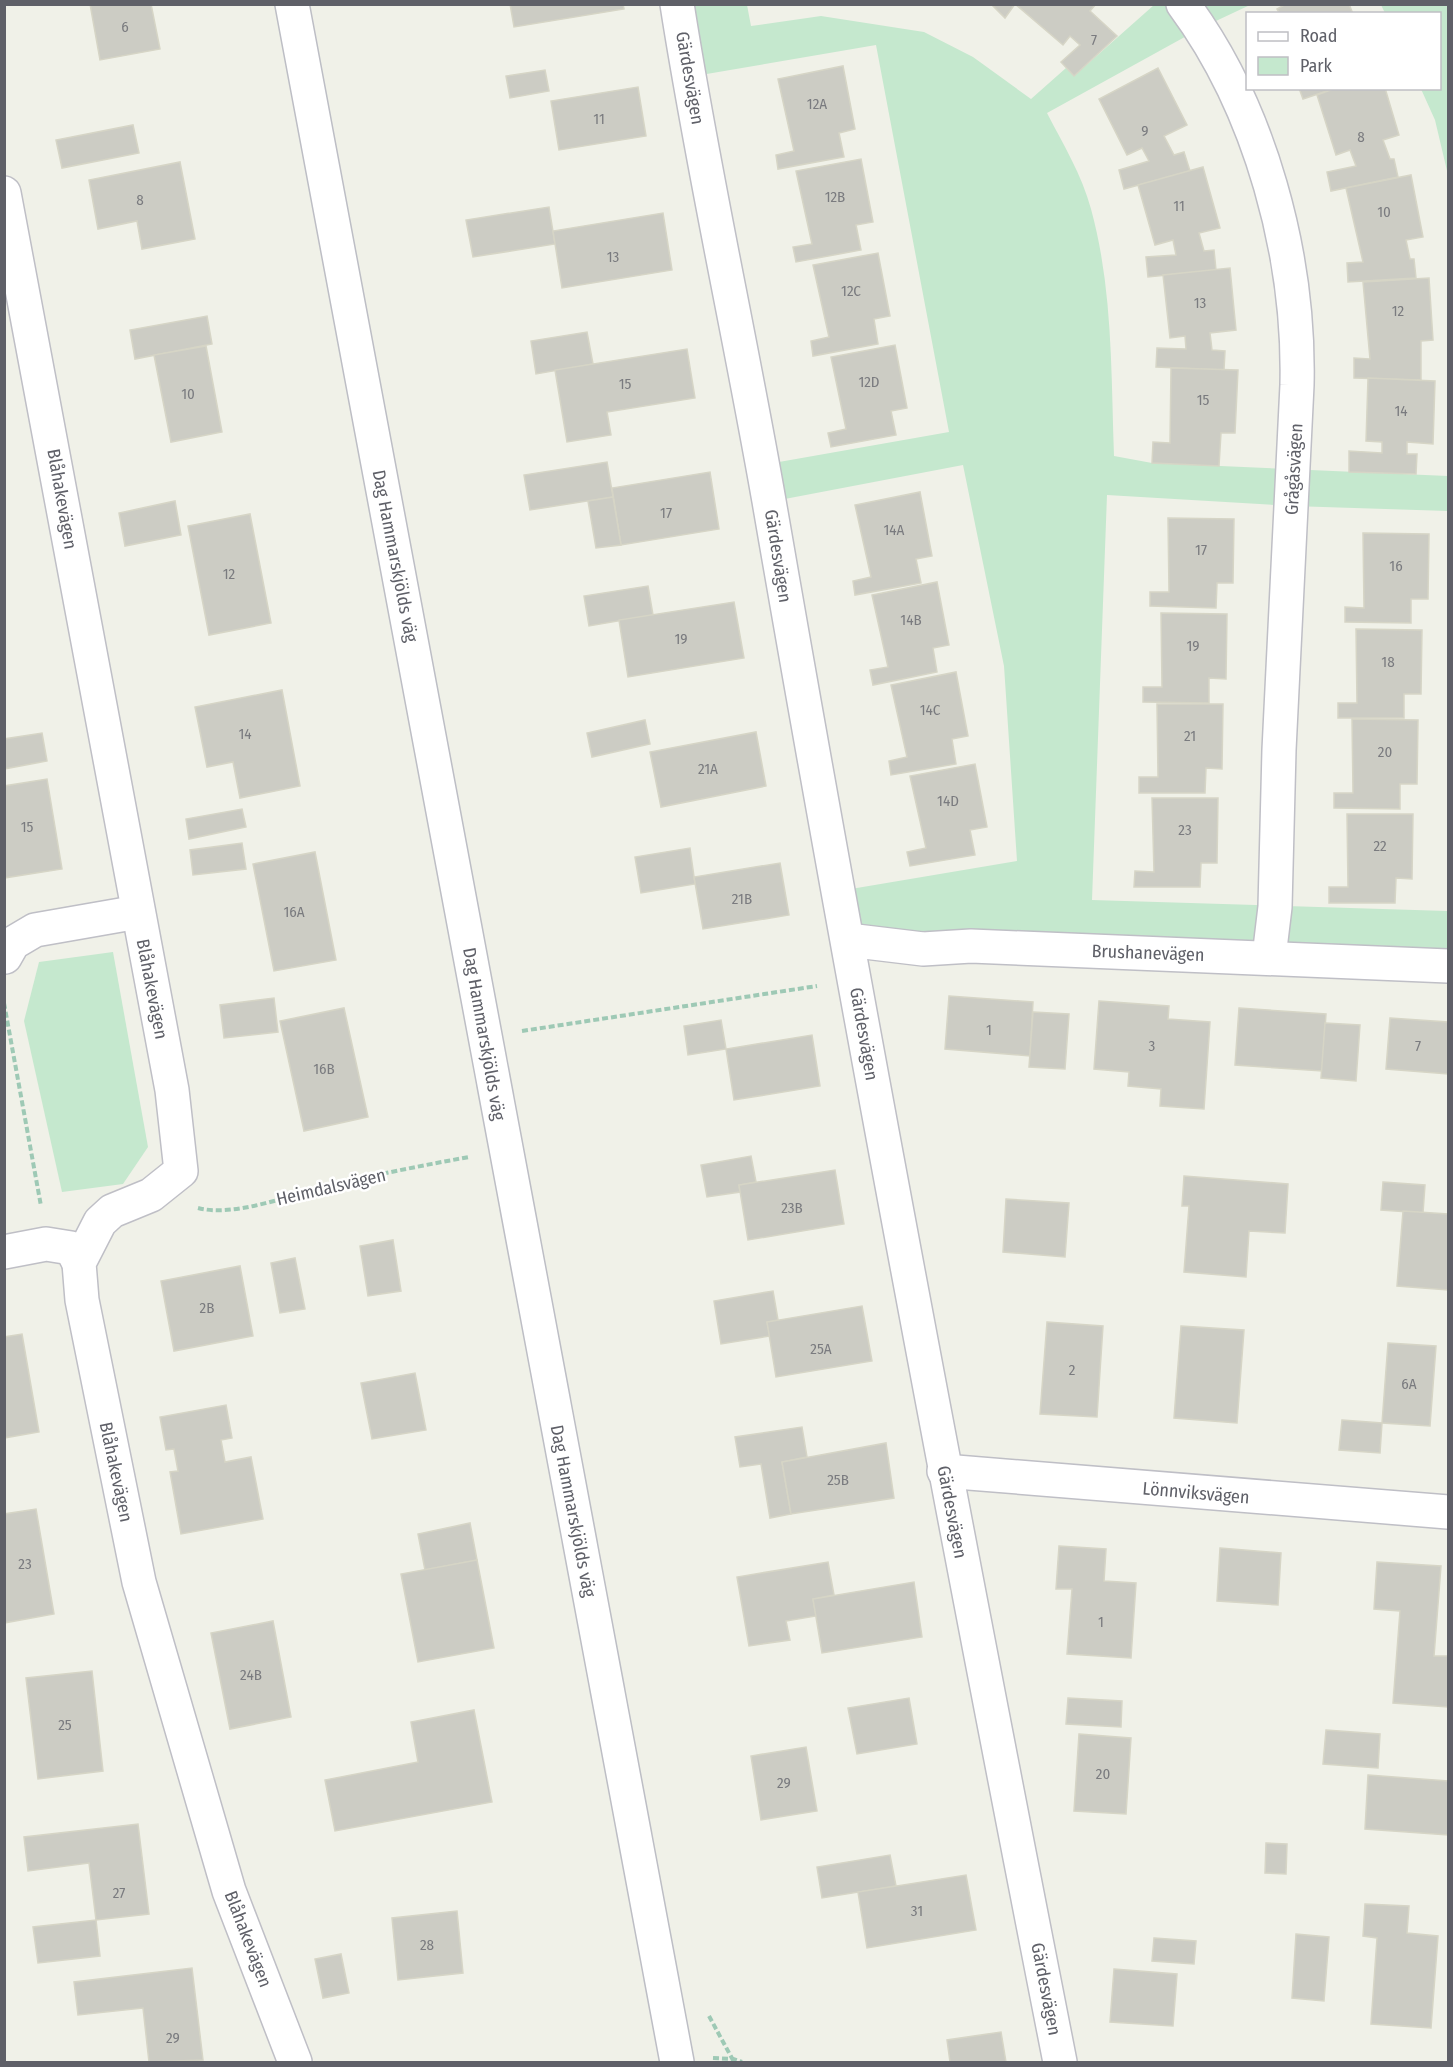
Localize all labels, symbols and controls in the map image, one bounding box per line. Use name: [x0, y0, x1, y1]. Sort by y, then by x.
legend: [1246, 12, 1441, 90]
house number: 6: [121, 18, 129, 36]
text: Road: [1300, 25, 1337, 47]
street label: Gärdesvägen: [671, 30, 709, 126]
house number: 7: [1091, 31, 1097, 49]
text: Park: [1300, 55, 1333, 77]
house number: 12A: [807, 95, 827, 113]
house number: 11: [593, 110, 605, 128]
house number: 9: [1141, 122, 1149, 140]
house number: 8: [1357, 128, 1365, 146]
house number: 12B: [825, 188, 845, 206]
house number: 8: [136, 191, 144, 209]
house number: 11: [1173, 197, 1185, 215]
house number: 10: [1377, 203, 1391, 221]
house number: 13: [607, 248, 620, 266]
house number: 12C: [841, 282, 861, 300]
house number: 13: [1194, 294, 1207, 312]
house number: 12: [1392, 302, 1405, 320]
house number: 12D: [858, 373, 880, 391]
house number: 15: [619, 375, 631, 393]
house number: 10: [181, 385, 195, 403]
house number: 15: [1197, 391, 1209, 409]
house number: 14: [1394, 402, 1408, 420]
street label: Grågåsvägen: [1281, 423, 1307, 515]
street label: Blåhakevägen: [42, 447, 82, 551]
street label: Dag Hammarskjölds väg: [368, 468, 423, 645]
house number: 17: [660, 504, 672, 522]
street label: Gärdesvägen: [760, 508, 796, 604]
house number: 14A: [883, 521, 905, 539]
house number: 17: [1195, 541, 1207, 559]
house number: 16: [1389, 557, 1403, 575]
house number: 12: [223, 565, 236, 583]
house number: 14B: [900, 611, 922, 629]
house number: 19: [674, 630, 688, 648]
house number: 19: [1186, 637, 1200, 655]
house number: 18: [1381, 653, 1395, 671]
house number: 14C: [920, 701, 941, 719]
house number: 14: [238, 725, 252, 743]
house number: 21: [1184, 727, 1196, 745]
house number: 20: [1378, 743, 1392, 761]
house number: 21A: [698, 760, 718, 778]
house number: 14D: [937, 792, 959, 810]
house number: 15: [21, 818, 33, 836]
house number: 23: [1178, 821, 1192, 839]
house number: 22: [1373, 837, 1387, 855]
house number: 21B: [732, 890, 752, 908]
house number: 16A: [283, 903, 305, 921]
street label: Blåhakevägen: [132, 937, 172, 1041]
street label: Brushanevägen: [1091, 940, 1205, 966]
street label: Dag Hammarskjölds väg: [458, 946, 510, 1123]
street label: Gärdesvägen: [845, 986, 883, 1082]
house number: 1: [986, 1021, 992, 1039]
house number: 3: [1149, 1037, 1156, 1055]
house number: 7: [1415, 1037, 1421, 1055]
house number: 16B: [313, 1060, 335, 1078]
street label: Heimdalsvägen: [274, 1164, 388, 1210]
house number: 23B: [781, 1199, 803, 1217]
house number: 2B: [200, 1299, 214, 1317]
house number: 25A: [810, 1340, 832, 1358]
house number: 2: [1069, 1361, 1076, 1379]
house number: 6A: [1401, 1375, 1417, 1393]
street label: Blåhakevägen: [95, 1420, 137, 1524]
street label: Dag Hammarskjölds väg: [546, 1423, 601, 1600]
street label: Gärdesvägen: [932, 1464, 972, 1560]
house number: 25B: [827, 1471, 849, 1489]
street label: Lönnviksvägen: [1142, 1477, 1250, 1509]
house number: 23: [18, 1555, 32, 1573]
house number: 1: [1098, 1613, 1104, 1631]
house number: 24B: [240, 1666, 262, 1684]
house number: 25: [58, 1716, 72, 1734]
house number: 20: [1096, 1765, 1110, 1783]
house number: 29: [777, 1774, 791, 1792]
house number: 27: [113, 1884, 125, 1902]
street label: Blåhakevägen: [220, 1888, 276, 1990]
house number: 31: [911, 1902, 923, 1920]
house number: 28: [420, 1936, 434, 1954]
street label: Gärdesvägen: [1026, 1941, 1066, 2037]
house number: 29: [166, 2029, 180, 2047]

